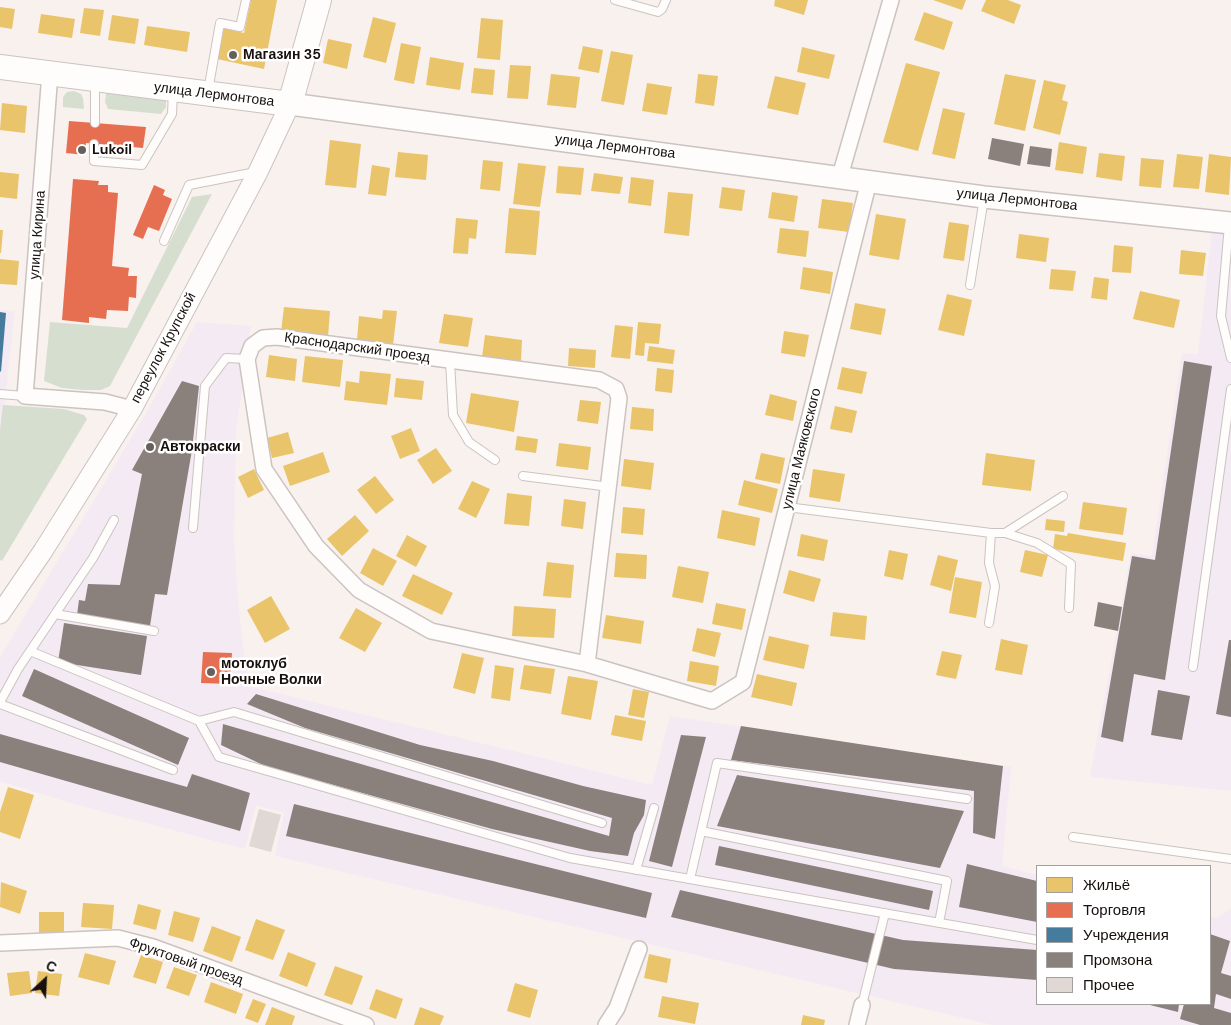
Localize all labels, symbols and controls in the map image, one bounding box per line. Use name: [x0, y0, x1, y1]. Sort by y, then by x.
place label: Магазин 35: [243, 47, 321, 63]
marker: Магазин 35: [227, 49, 239, 61]
street label: улица Лермонтова: [153, 79, 275, 111]
street label: улица Лермонтова: [554, 131, 676, 163]
place label: Lukoil: [92, 142, 132, 158]
marker: Lukoil: [76, 144, 88, 156]
street label: улица Лермонтова: [956, 185, 1078, 215]
street label: улица Кирина: [27, 190, 49, 280]
street label: переулок Крупской: [128, 290, 200, 406]
street label: Краснодарский проезд: [283, 329, 431, 367]
street label: улица Маяковского: [779, 387, 825, 511]
place label: Автокраски: [160, 439, 240, 455]
marker: Автокраски: [144, 441, 156, 453]
place label: мотоклуб Ночные Волки: [221, 656, 322, 689]
marker: мотоклуб Ночные Волки: [205, 666, 217, 678]
legend: [1036, 865, 1211, 1005]
text: Жильё: [1083, 875, 1130, 895]
text: Торговля: [1083, 900, 1146, 920]
text: Учреждения: [1083, 925, 1169, 945]
street label: Фруктовый проезд: [127, 935, 245, 989]
text: Промзона: [1083, 950, 1152, 970]
north arrow: [20, 955, 70, 1005]
text: С: [43, 956, 60, 977]
text: Прочее: [1083, 975, 1135, 995]

